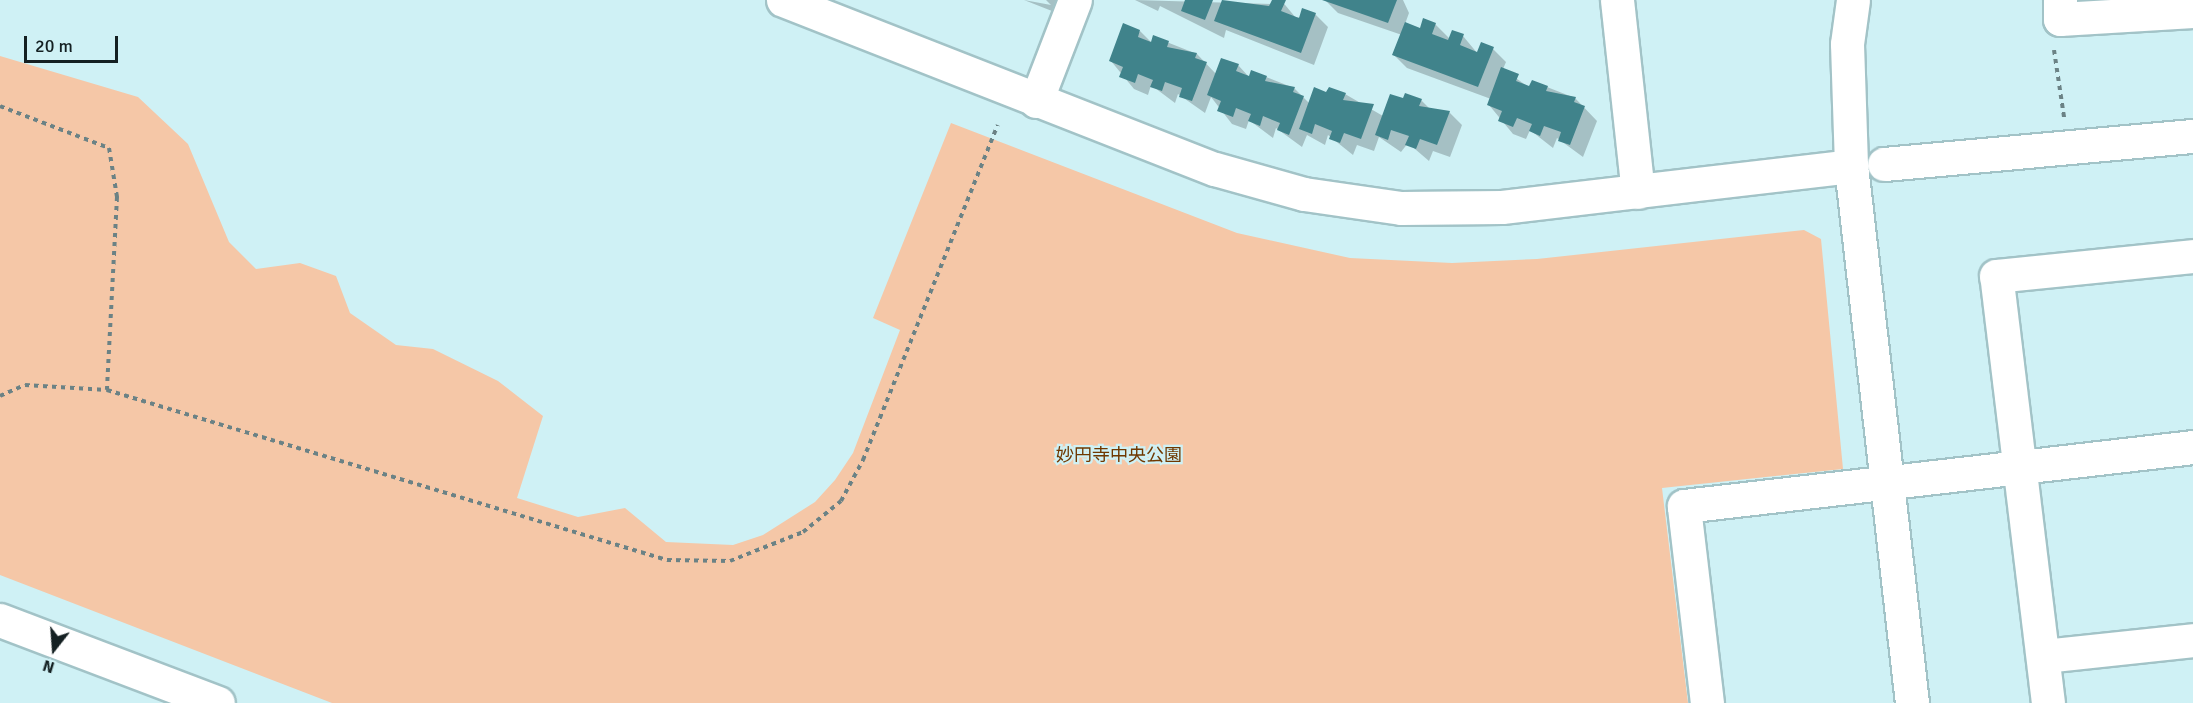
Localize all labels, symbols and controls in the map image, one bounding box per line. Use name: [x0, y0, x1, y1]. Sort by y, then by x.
scale bar: [27, 24, 122, 62]
text: 20 m: [35, 35, 73, 57]
park label: 妙円寺中央公園: [1056, 444, 1182, 466]
north arrow: [24, 619, 84, 679]
text: N: [40, 655, 57, 677]

